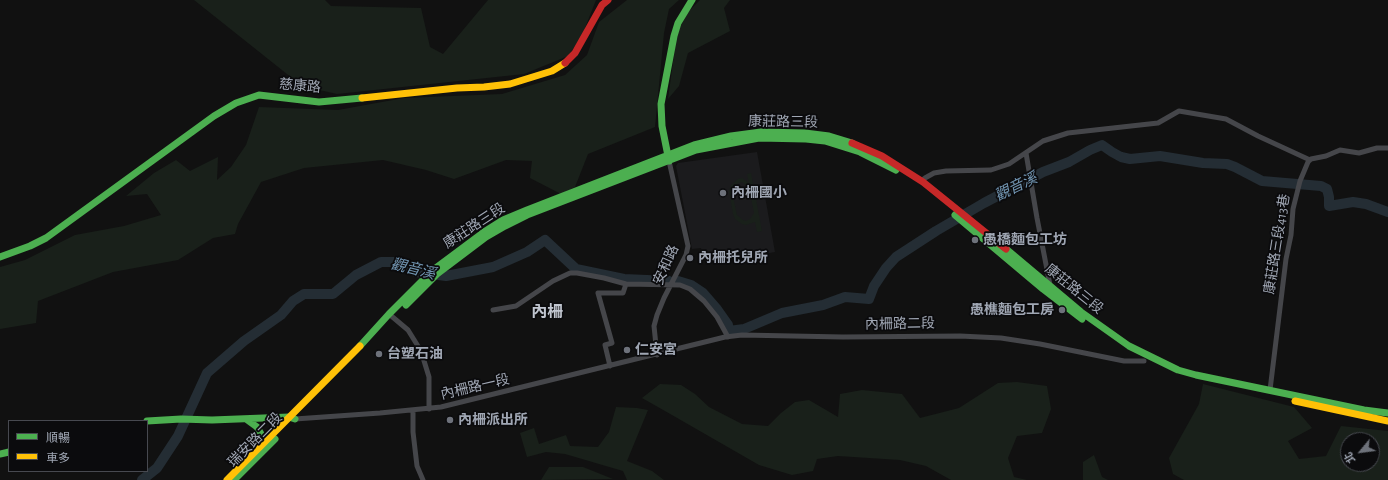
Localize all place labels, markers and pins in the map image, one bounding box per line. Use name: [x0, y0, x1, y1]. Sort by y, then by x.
place label: 內柵國小: [731, 185, 787, 201]
marker: 內柵國小: [718, 188, 728, 198]
place label: 愚橋麵包工坊: [983, 232, 1067, 248]
marker: 愚橋麵包工坊: [970, 235, 980, 245]
place label: 內柵托兒所: [698, 250, 768, 266]
marker: 內柵托兒所: [685, 253, 695, 263]
place label: 愚樵麵包工房: [970, 302, 1054, 318]
marker: 愚樵麵包工房: [1057, 305, 1067, 315]
place label: 仁安宮: [635, 342, 677, 358]
marker: 仁安宮: [622, 345, 632, 355]
place label: 台塑石油: [387, 346, 443, 362]
marker: 台塑石油: [374, 349, 384, 359]
place label: 內柵派出所: [458, 412, 528, 428]
marker: 內柵派出所: [445, 415, 455, 425]

